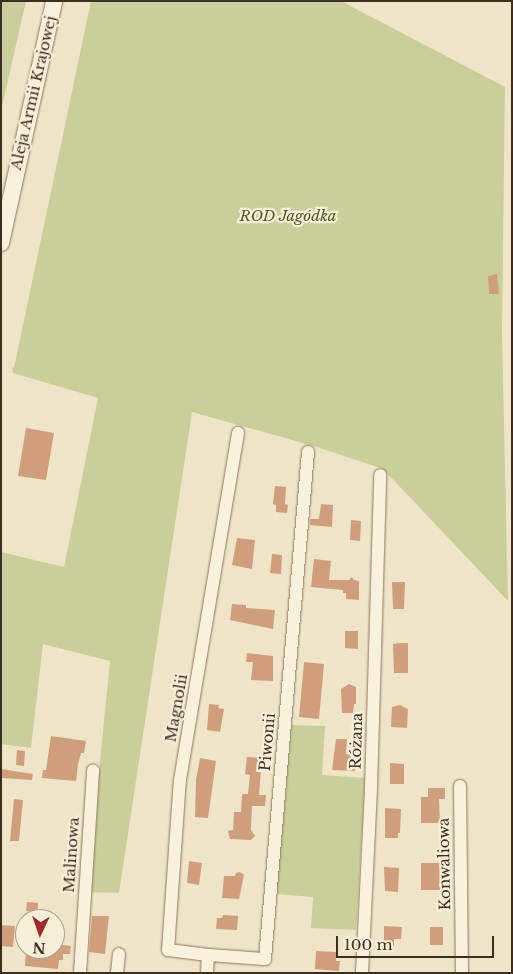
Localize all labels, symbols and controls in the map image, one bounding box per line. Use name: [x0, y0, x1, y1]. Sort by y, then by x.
street label: Aleja Armii Krajowej: [6, 14, 60, 172]
park label: ROD Jagódka: [239, 207, 337, 225]
street label: Magnolii: [161, 673, 191, 743]
street label: Piwonii: [255, 712, 279, 772]
street label: Różana: [346, 712, 366, 770]
street label: Malinowa: [59, 817, 83, 893]
street label: Konwaliowa: [434, 818, 454, 910]
north arrow: [15, 909, 65, 959]
scale bar: [338, 926, 496, 958]
text: 100 m: [344, 935, 393, 954]
text: N: [32, 939, 46, 957]

